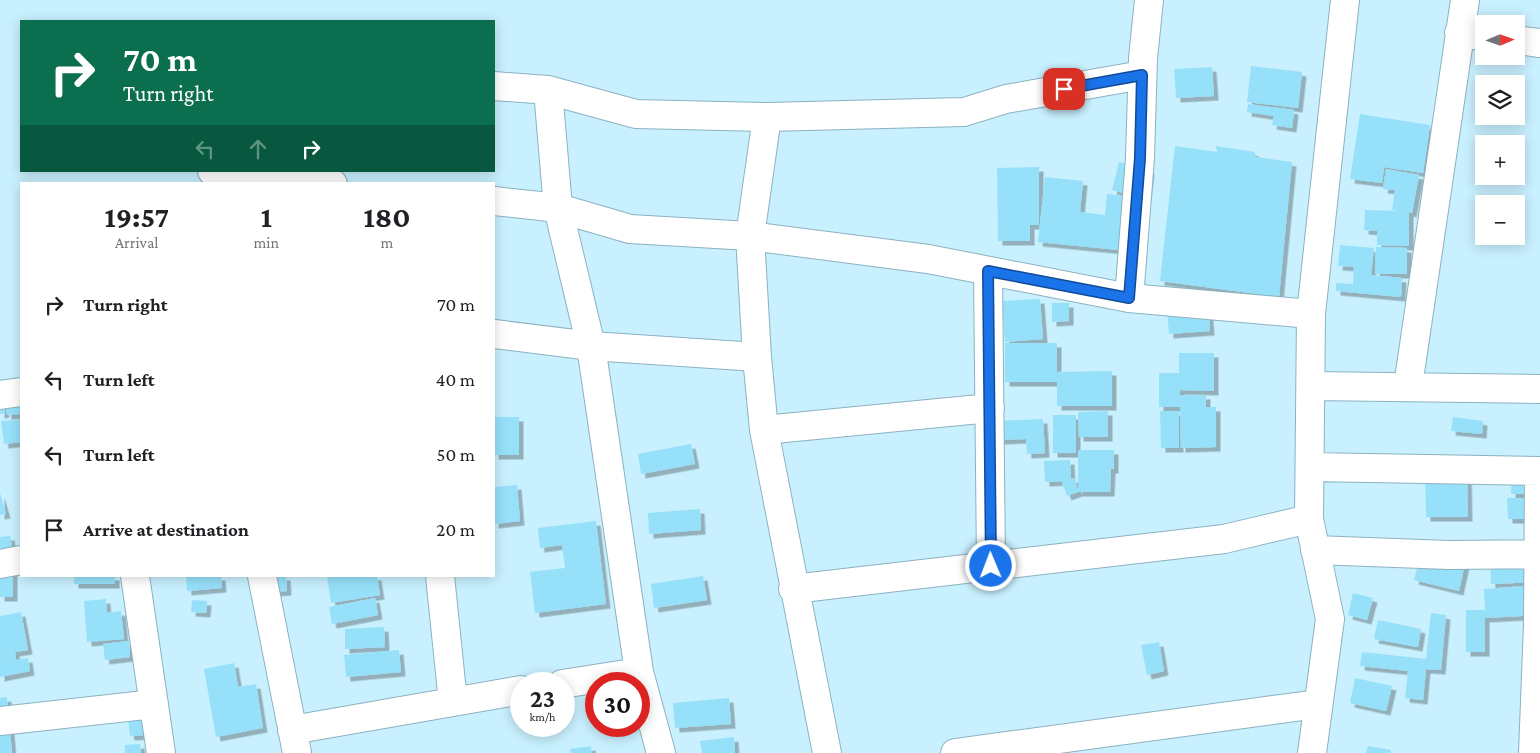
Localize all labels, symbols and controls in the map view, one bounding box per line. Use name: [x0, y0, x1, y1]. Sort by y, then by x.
north arrow: [1475, 15, 1525, 65]
map controls: [1475, 15, 1525, 245]
icon: right: [40, 40, 105, 105]
text: 70 m: [123, 40, 197, 79]
pin: [1043, 68, 1085, 110]
icon: arrive: [1050, 75, 1078, 103]
button: layers: [1475, 75, 1525, 125]
text: Turn right: [123, 81, 214, 106]
icon: left: [191, 135, 219, 163]
icon: ahead: [244, 135, 272, 163]
icon: right: [297, 135, 325, 163]
button: +: [1475, 135, 1525, 185]
button: −: [1475, 195, 1525, 245]
text: 19:57: [105, 200, 169, 233]
text: 1: [261, 200, 272, 233]
text: 180: [364, 200, 411, 233]
text: Arrival: [115, 234, 158, 251]
text: min: [253, 234, 279, 251]
text: m: [381, 234, 393, 251]
icon: right: [40, 291, 68, 319]
text: Turn right: [83, 294, 168, 315]
text: 70 m: [437, 294, 475, 315]
icon: left: [40, 366, 68, 394]
text: Turn left: [83, 369, 155, 390]
text: 40 m: [436, 369, 475, 390]
icon: left: [40, 441, 68, 469]
text: Turn left: [83, 444, 155, 465]
text: 50 m: [436, 444, 475, 465]
icon: arrive: [40, 516, 68, 544]
text: Arrive at destination: [83, 519, 249, 540]
text: 20 m: [436, 519, 475, 540]
position arrow: [964, 539, 1016, 591]
speed limit sign: 30: [585, 672, 650, 737]
text: 23: [530, 685, 555, 712]
text: km/h: [530, 710, 555, 724]

